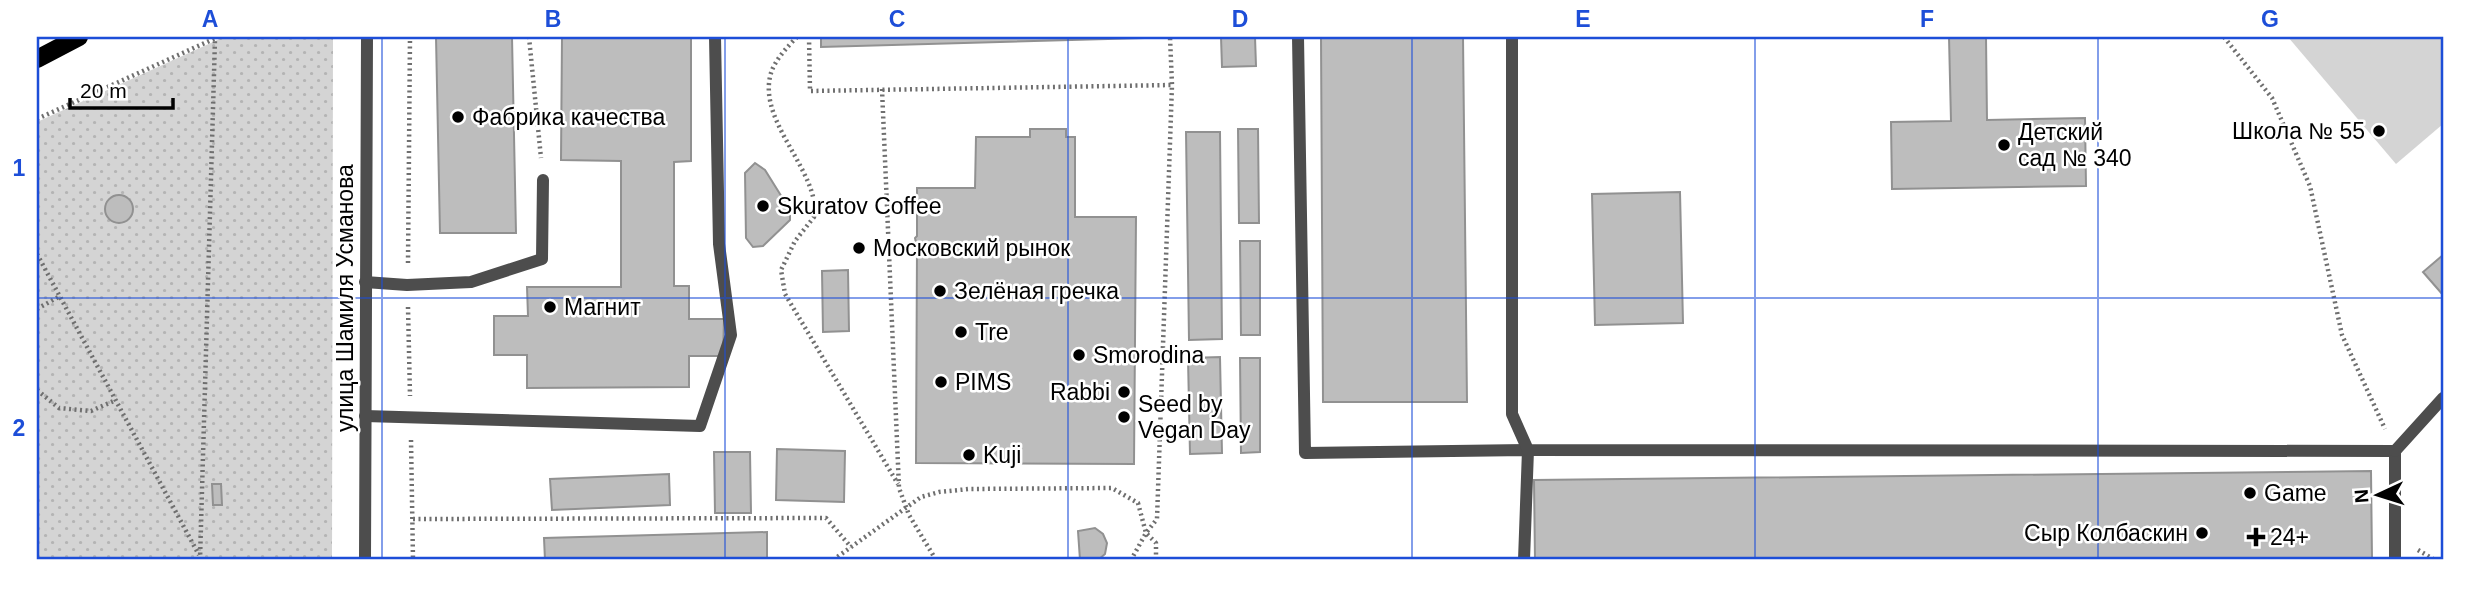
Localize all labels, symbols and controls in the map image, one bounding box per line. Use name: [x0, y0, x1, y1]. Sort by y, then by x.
text: A: [202, 6, 218, 32]
text: B: [545, 6, 561, 32]
text: C: [889, 6, 905, 32]
text: D: [1232, 6, 1248, 32]
text: E: [1575, 6, 1591, 32]
text: F: [1920, 6, 1934, 32]
text: G: [2261, 6, 2279, 32]
scale bar: [70, 66, 173, 110]
text: 20 m: [80, 79, 127, 102]
place label: Фабрика качества: [472, 104, 665, 130]
marker: Фабрика качества: [450, 109, 466, 125]
place label: Школа № 55: [2232, 118, 2365, 144]
place label: Детский сад № 340: [2018, 119, 2132, 171]
marker: Школа № 55: [2371, 123, 2387, 139]
marker: Детский сад № 340: [1996, 137, 2012, 153]
text: 1: [13, 155, 26, 181]
street label: улица Шамиля Усманова: [332, 164, 358, 432]
place label: Skuratov Coffee: [777, 193, 942, 219]
marker: Skuratov Coffee: [755, 198, 771, 214]
place label: Московский рынок: [873, 235, 1071, 261]
marker: Московский рынок: [851, 240, 867, 256]
place label: Зелёная гречка: [954, 278, 1119, 304]
marker: Зелёная гречка: [932, 283, 948, 299]
place label: Магнит: [564, 294, 641, 320]
marker: Магнит: [542, 299, 558, 315]
place label: Tre: [975, 319, 1009, 345]
marker: Tre: [953, 324, 969, 340]
place label: Smorodina: [1093, 342, 1204, 368]
marker: Smorodina: [1071, 347, 1087, 363]
place label: PIMS: [955, 369, 1011, 395]
marker: PIMS: [933, 374, 949, 390]
place label: Rabbi: [1050, 379, 1110, 405]
marker: Rabbi: [1116, 384, 1132, 400]
place label: Seed by Vegan Day: [1138, 391, 1251, 443]
marker: Seed by Vegan Day: [1116, 409, 1132, 425]
text: 2: [13, 415, 25, 441]
place label: Kuji: [983, 442, 1021, 468]
marker: Kuji: [961, 447, 977, 463]
north arrow: [2344, 461, 2414, 530]
place label: Game: [2264, 480, 2327, 506]
marker: Game: [2242, 485, 2258, 501]
text: N: [2351, 489, 2372, 504]
place label: Сыр Колбаскин: [2024, 520, 2188, 546]
place label: 24+: [2270, 524, 2309, 550]
marker: Сыр Колбаскин: [2194, 525, 2210, 541]
marker: 24+: [2248, 529, 2264, 545]

